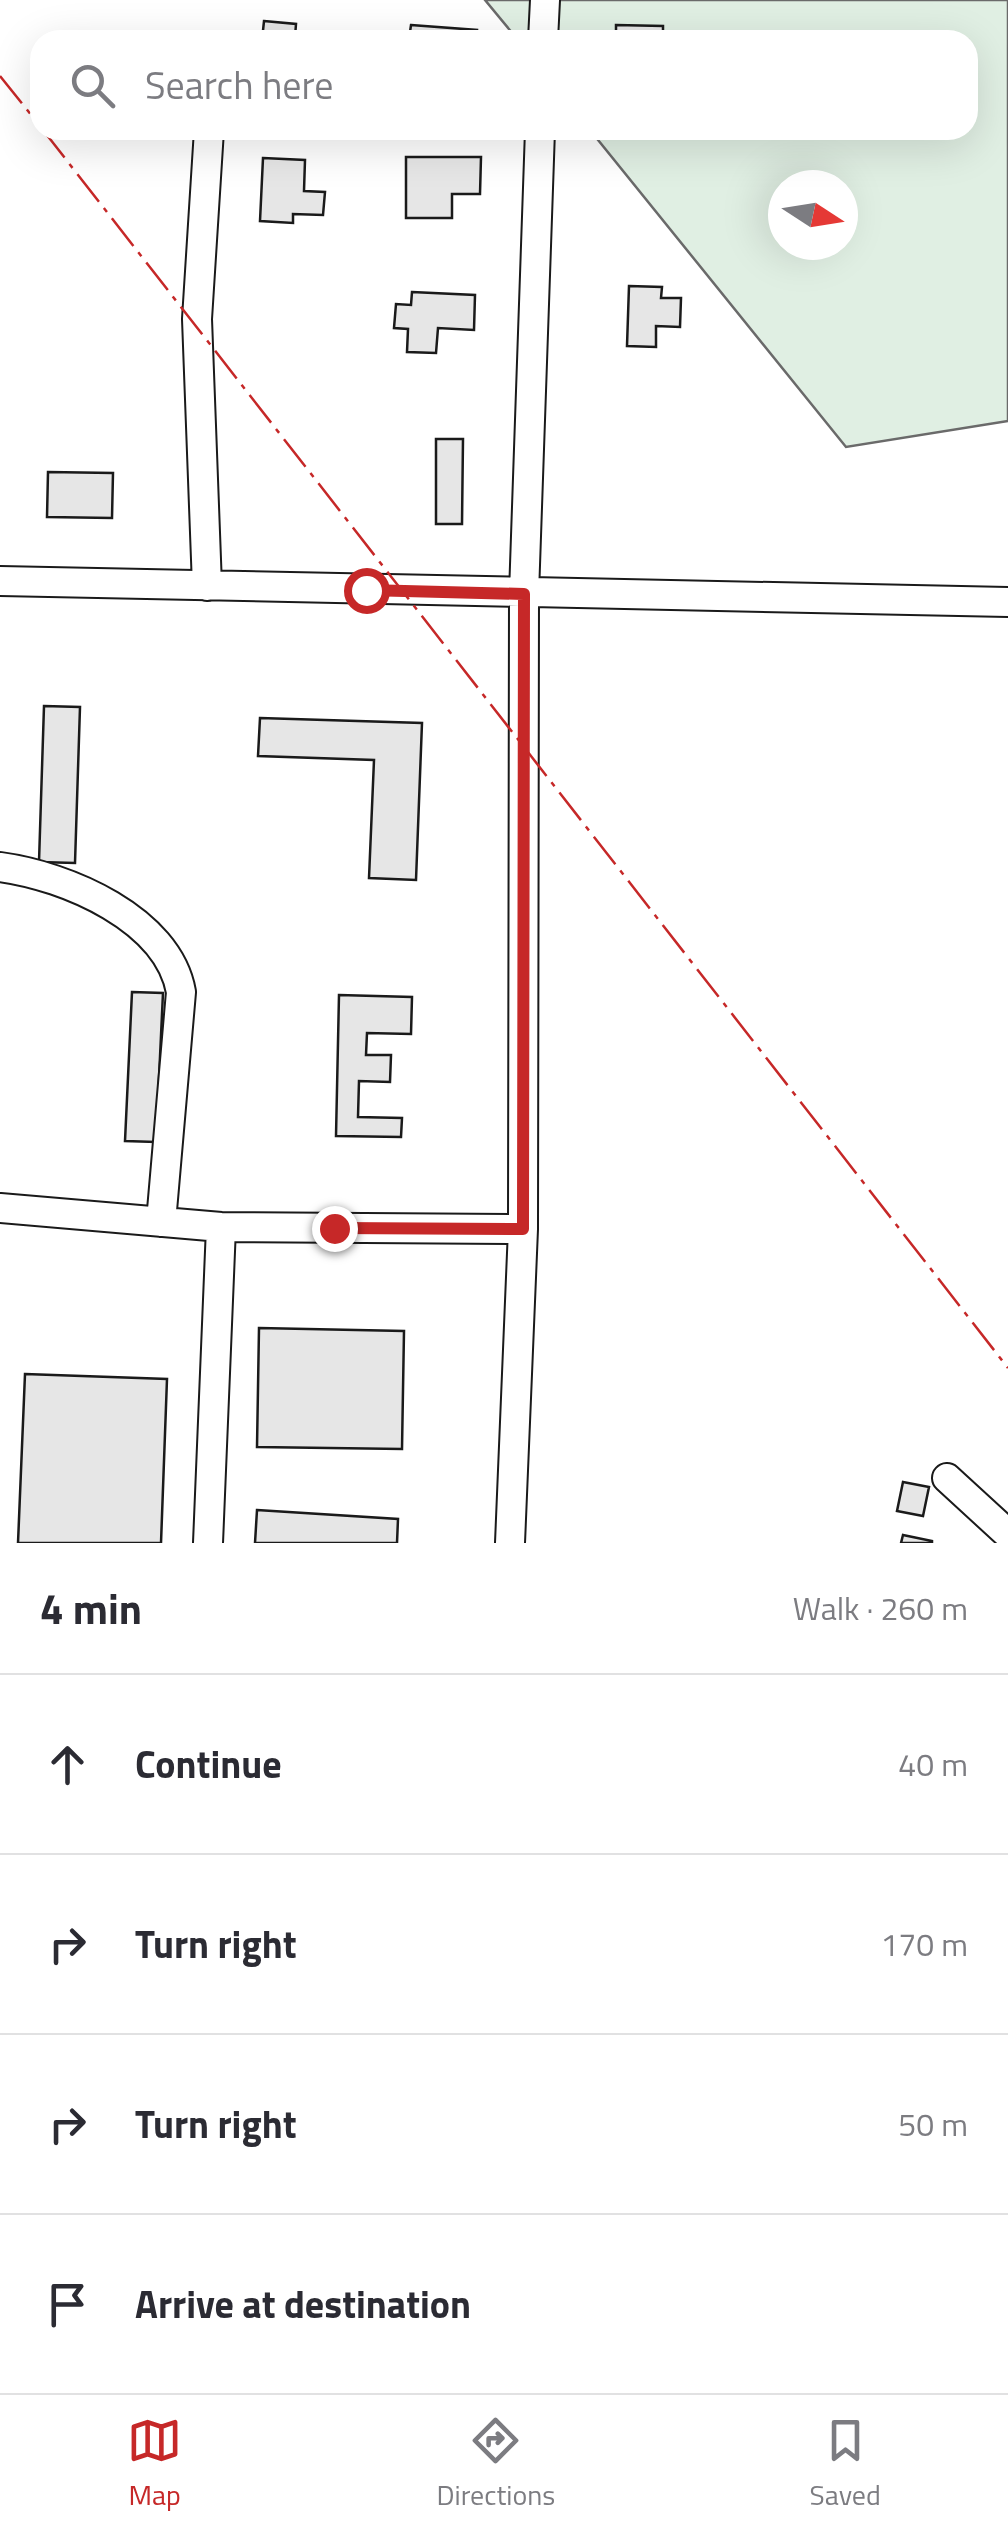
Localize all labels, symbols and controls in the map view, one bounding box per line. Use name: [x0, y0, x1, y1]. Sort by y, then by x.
search box: [30, 30, 978, 140]
text: Search here: [145, 56, 333, 114]
icon: search: [65, 58, 120, 113]
north arrow: [768, 170, 858, 260]
route start: [344, 568, 390, 614]
route end: [312, 1206, 358, 1252]
text: 4 min: [40, 1576, 142, 1640]
text: Walk · 260 m: [793, 1584, 968, 1632]
text: Continue: [135, 1735, 282, 1793]
icon: ahead: [40, 1737, 95, 1792]
text: 40 m: [898, 1740, 968, 1788]
text: Turn right: [135, 1915, 297, 1973]
icon: right: [40, 1917, 95, 1972]
text: 170 m: [880, 1920, 968, 1968]
text: Turn right: [135, 2095, 297, 2153]
icon: right: [40, 2097, 95, 2152]
text: 50 m: [898, 2100, 968, 2148]
text: Arrive at destination: [135, 2275, 471, 2333]
icon: arrive: [40, 2277, 95, 2332]
tab: Map: [127, 2413, 182, 2516]
tab: Directions: [436, 2413, 555, 2516]
tab: Saved: [810, 2413, 881, 2516]

